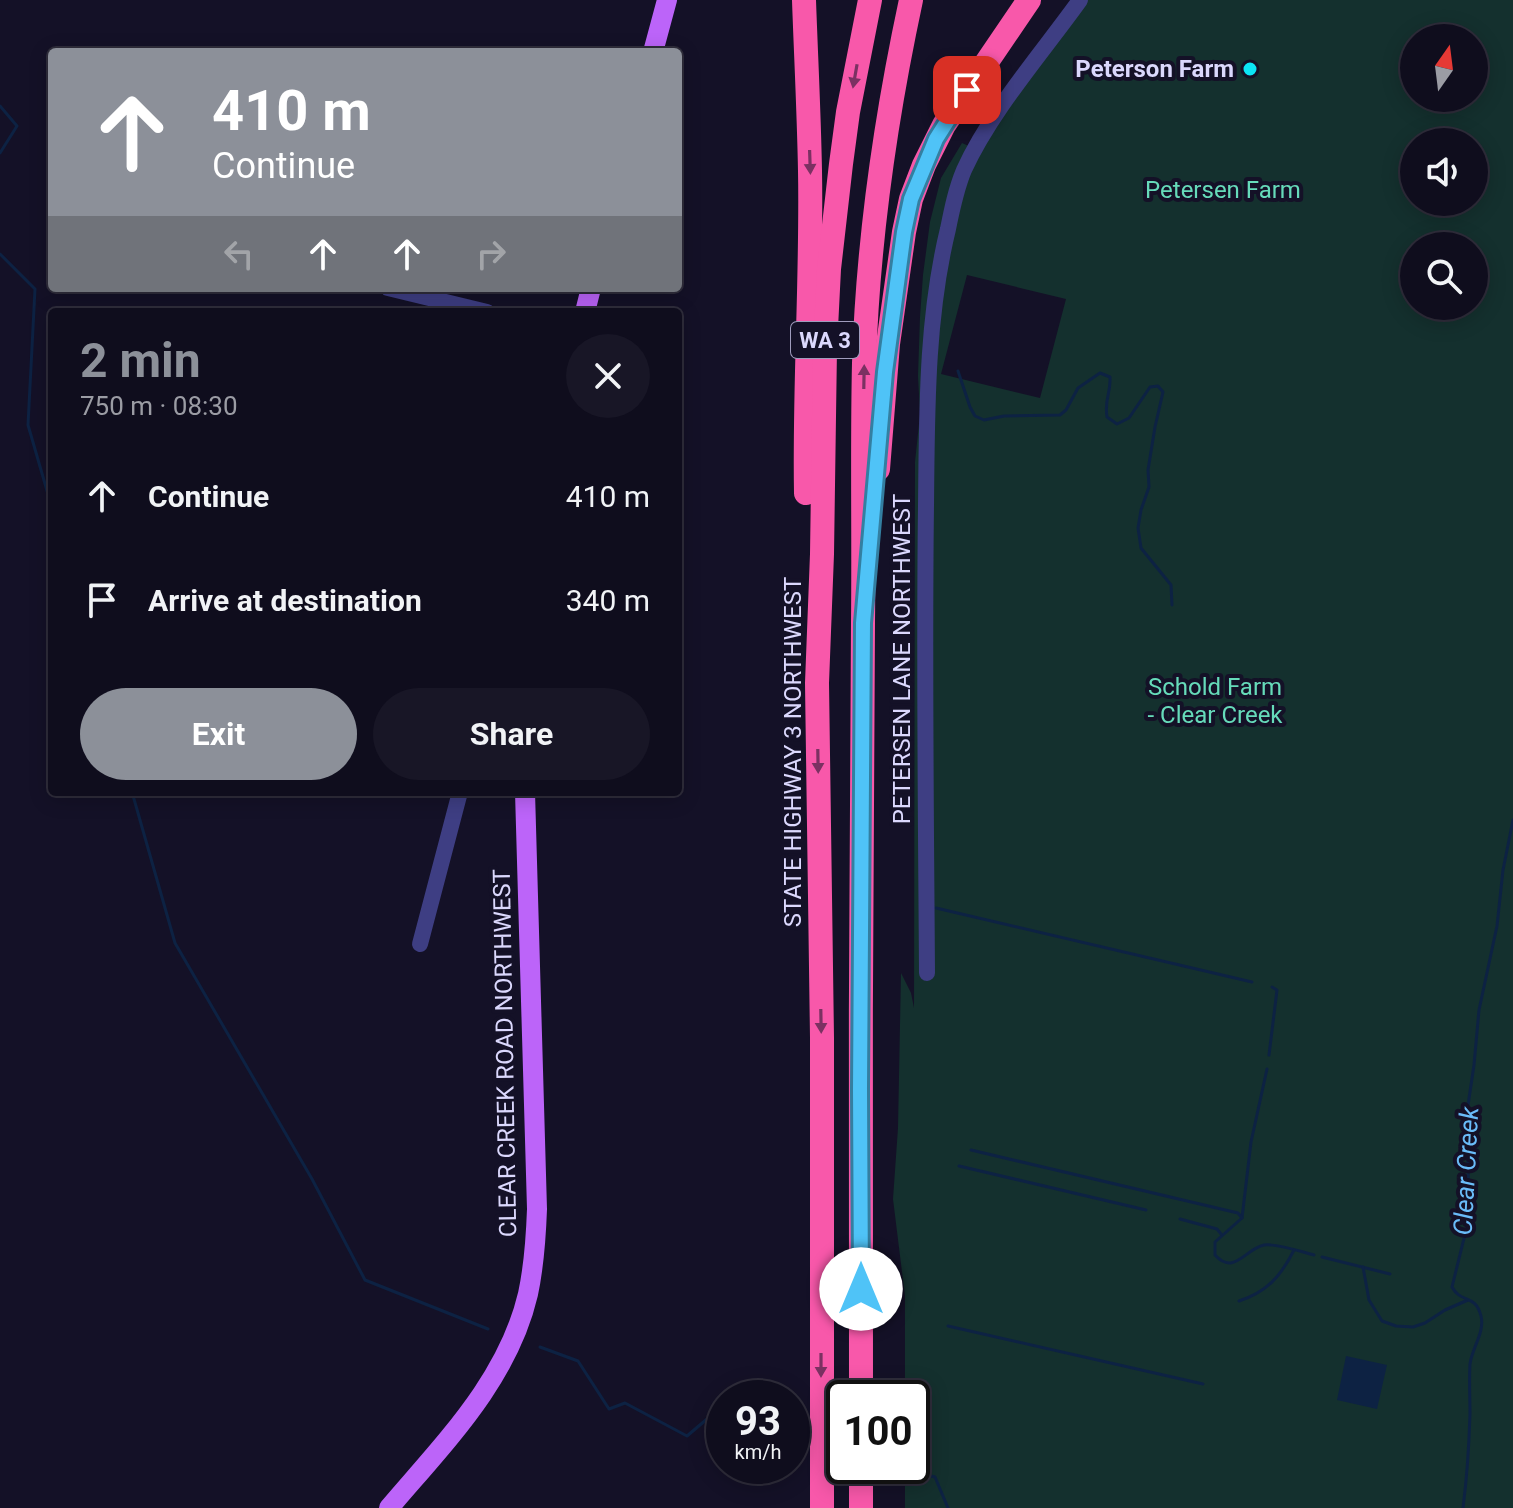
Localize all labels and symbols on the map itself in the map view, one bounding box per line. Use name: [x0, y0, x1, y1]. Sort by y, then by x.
north arrow: [1400, 24, 1488, 112]
place label: Peterson Farm: [1075, 55, 1234, 83]
pin: [933, 56, 1001, 124]
marker: Peterson Farm: [1241, 60, 1259, 78]
one-way arrow: [848, 64, 860, 89]
one-way arrow: [803, 150, 816, 175]
park label: Petersen Farm: [1145, 176, 1301, 204]
road number: WA 3: [791, 322, 859, 358]
one-way arrow: [858, 364, 870, 389]
street label: PETERSEN LANE NORTHWEST: [888, 494, 916, 824]
street label: STATE HIGHWAY 3 NORTHWEST: [779, 577, 807, 927]
park label: Schold Farm - Clear Creek: [1147, 673, 1283, 729]
one-way arrow: [812, 749, 825, 774]
street label: CLEAR CREEK ROAD NORTHWEST: [488, 869, 522, 1237]
one-way arrow: [815, 1009, 828, 1034]
water label: Clear Creek: [1448, 1105, 1484, 1236]
position arrow: [819, 1247, 903, 1331]
one-way arrow: [815, 1353, 827, 1378]
speed limit sign: 100: [826, 1380, 930, 1484]

